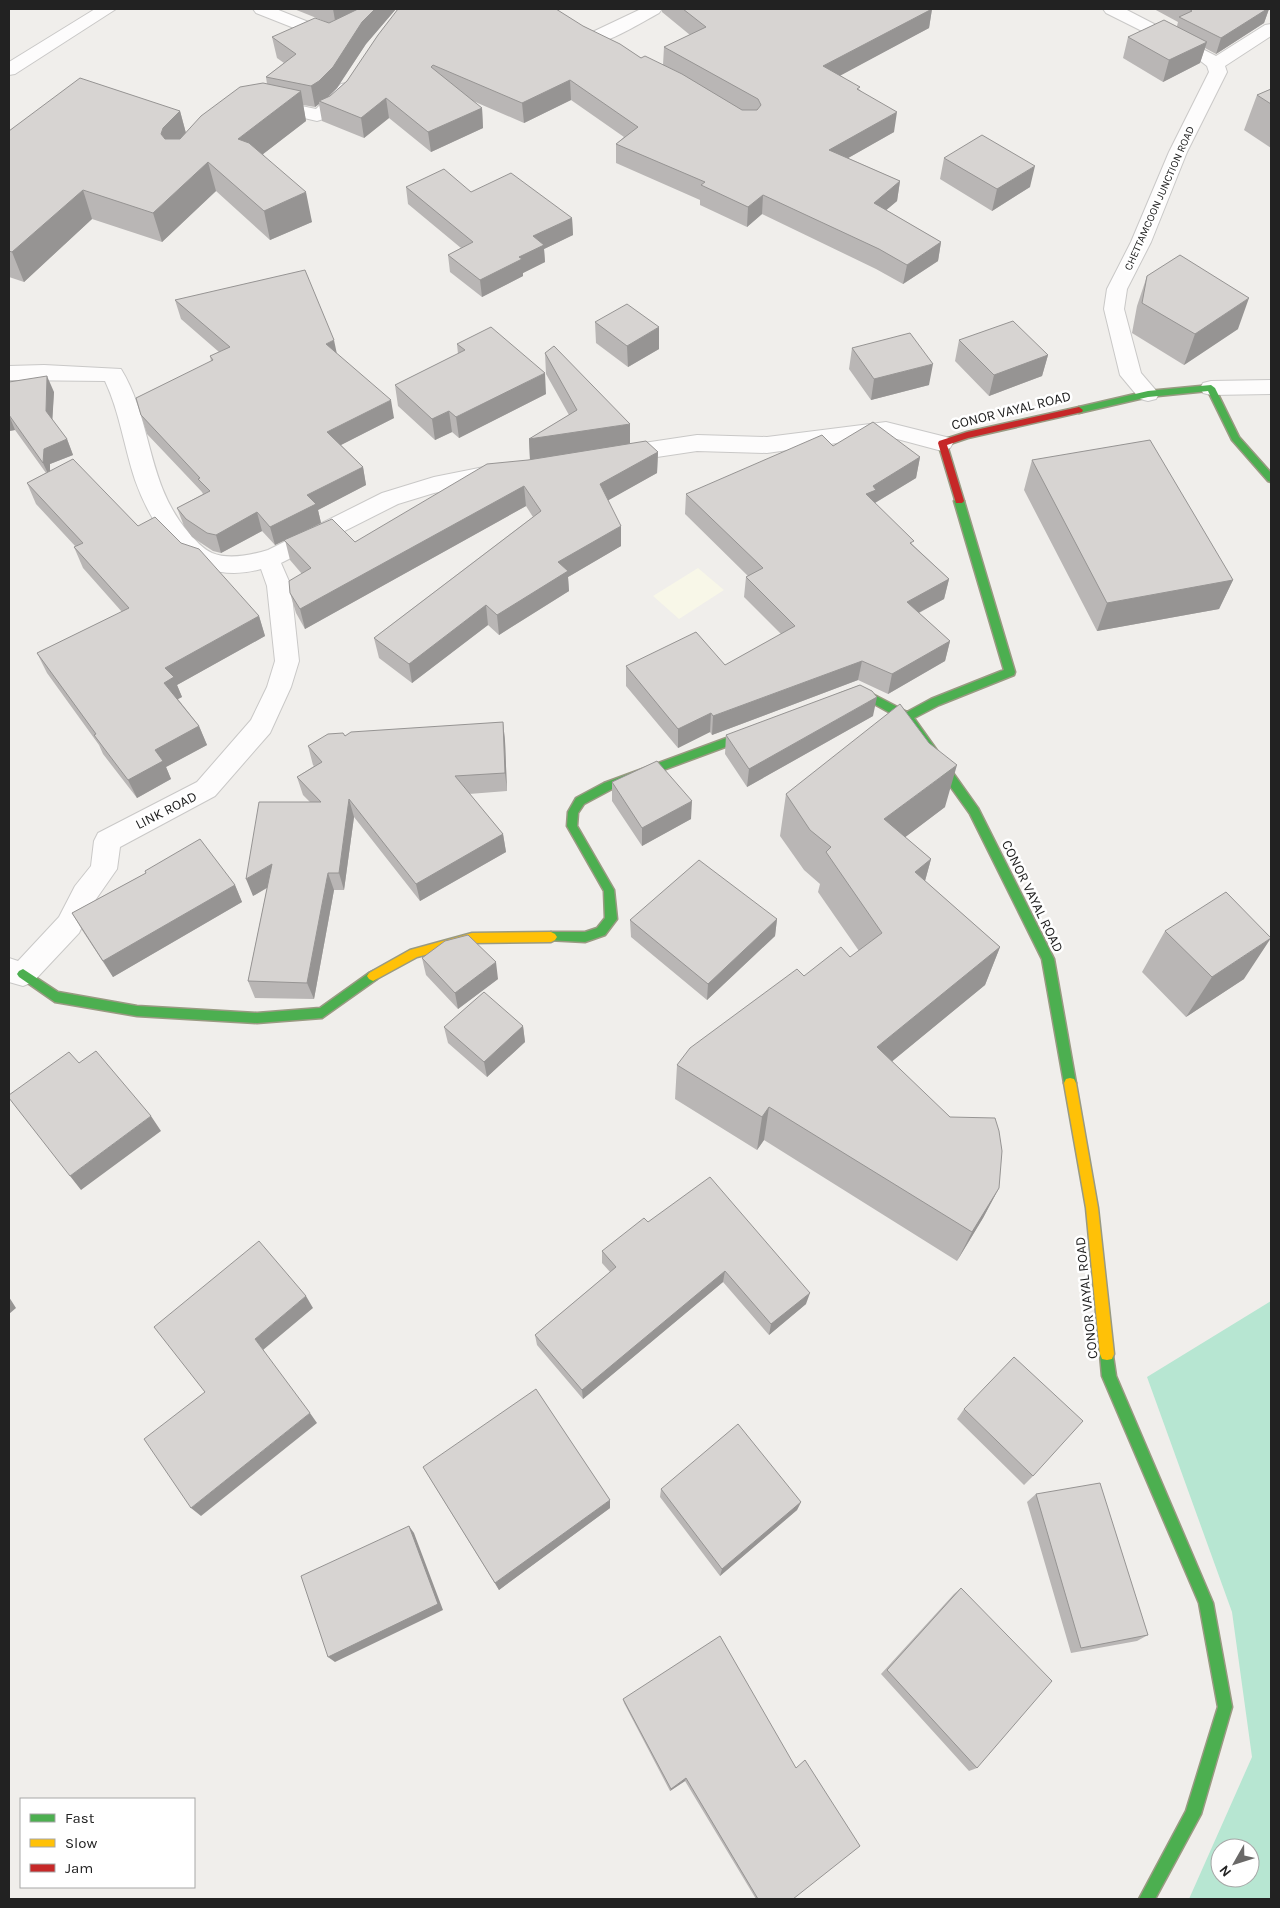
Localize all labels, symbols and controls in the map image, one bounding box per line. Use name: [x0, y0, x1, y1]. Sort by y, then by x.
street label: CHETTAMCOON JUNCTION ROAD: [1122, 124, 1197, 272]
street label: CONOR VAYAL ROAD: [950, 387, 1073, 434]
street label: LINK ROAD: [133, 788, 200, 833]
street label: CONOR VAYAL ROAD: [998, 837, 1067, 955]
street label: CONOR VAYAL ROAD: [1072, 1236, 1101, 1360]
legend: [20, 1798, 195, 1888]
text: Fast: [65, 1809, 95, 1827]
text: Slow: [65, 1834, 97, 1852]
north arrow: [1210, 1838, 1260, 1888]
text: Jam: [65, 1859, 93, 1877]
text: N: [1216, 1862, 1235, 1880]

